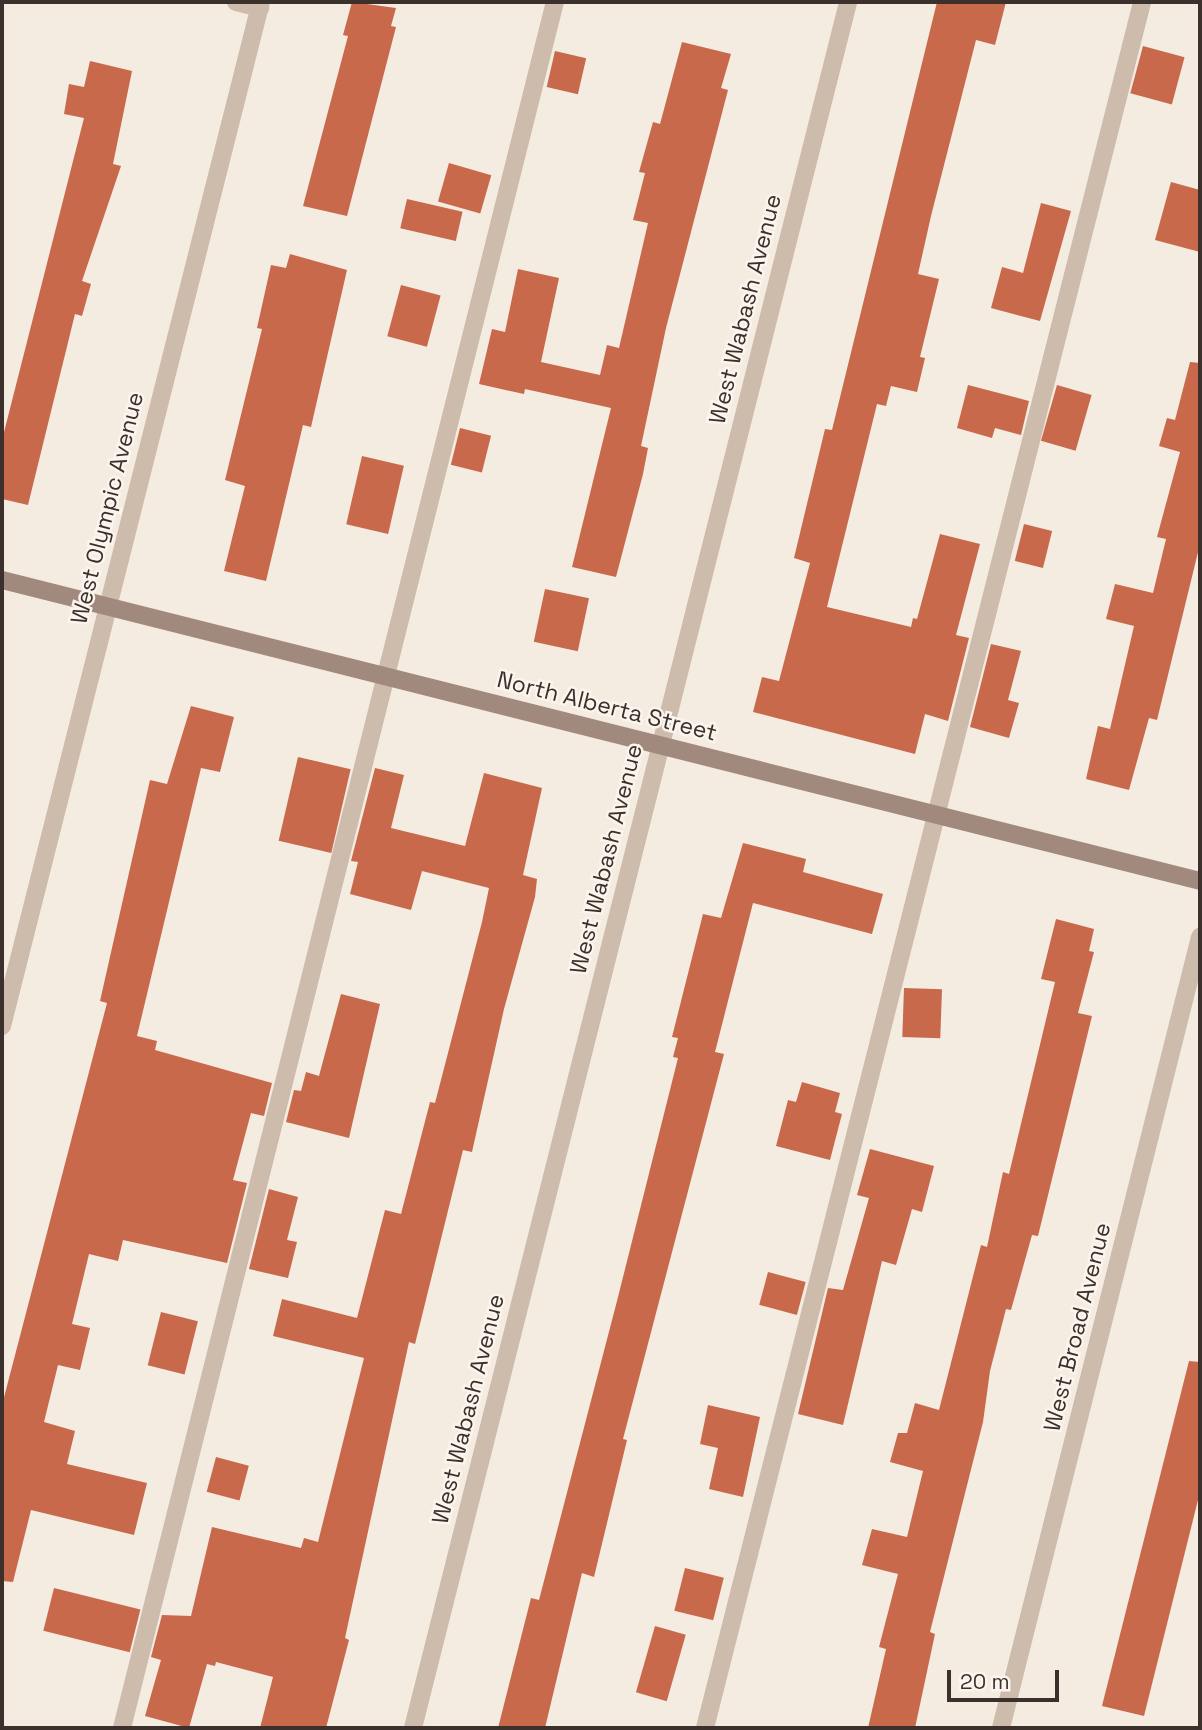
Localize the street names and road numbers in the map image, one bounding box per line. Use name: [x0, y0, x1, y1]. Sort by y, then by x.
street label: West Wabash Avenue: [703, 191, 787, 427]
street label: West Olympic Avenue: [65, 389, 149, 627]
street label: North Alberta Street: [494, 665, 720, 747]
street label: West Wabash Avenue: [564, 741, 648, 977]
street label: West Broad Avenue: [1038, 1220, 1116, 1434]
street label: West Wabash Avenue: [426, 1291, 510, 1527]

